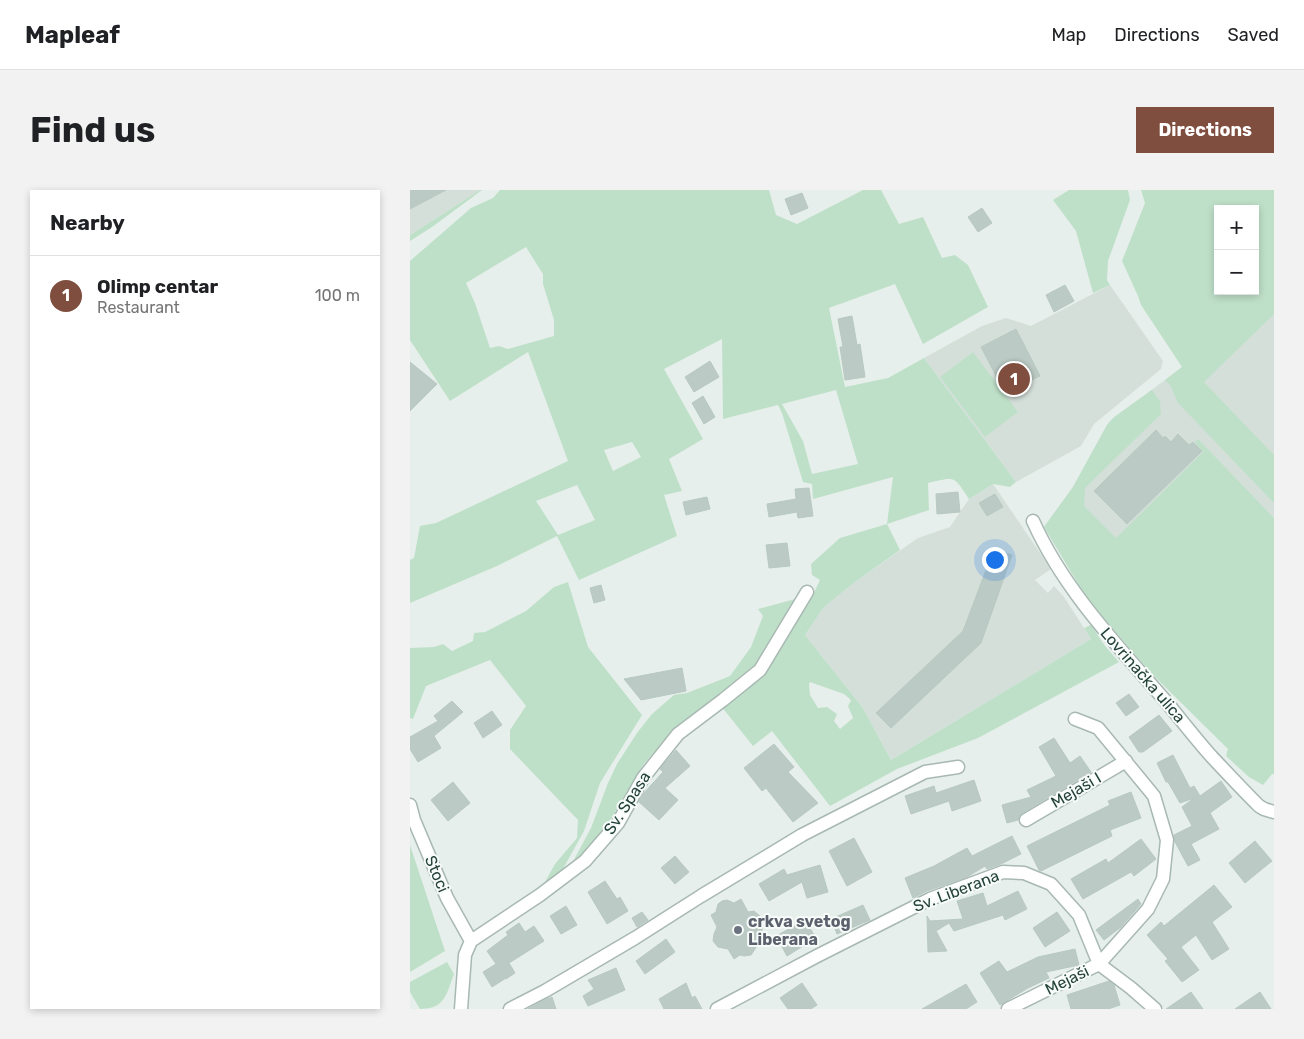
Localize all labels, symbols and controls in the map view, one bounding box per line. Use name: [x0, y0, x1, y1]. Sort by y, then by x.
text: Mapleaf: [25, 21, 120, 49]
text: Map: [1051, 24, 1086, 46]
text: Directions: [1114, 24, 1200, 46]
text: Saved: [1228, 24, 1279, 46]
button: Directions: [1136, 107, 1274, 153]
text: Find us: [30, 109, 155, 151]
map controls: [1214, 205, 1259, 295]
button: +: [1214, 205, 1259, 250]
text: Nearby: [50, 210, 125, 235]
button: −: [1214, 250, 1259, 295]
text: Olimp centar: [97, 275, 218, 298]
text: 1: [62, 286, 70, 305]
text: 100 m: [315, 286, 360, 305]
text: Restaurant: [97, 298, 180, 317]
pin: 1: [998, 360, 1030, 398]
your location: [982, 547, 1008, 573]
street label: Lovrinačka ulica: [1097, 624, 1189, 726]
street label: Sv. Spasa: [600, 768, 654, 838]
street label: Mejaši I: [1047, 768, 1105, 812]
street label: Stoci: [421, 853, 453, 895]
street label: Sv. Liberana: [910, 866, 1002, 916]
place label: crkva svetog Liberana: [748, 912, 851, 949]
marker: crkva svetog Liberana: [732, 924, 744, 936]
street label: Mejaši: [1042, 961, 1092, 999]

